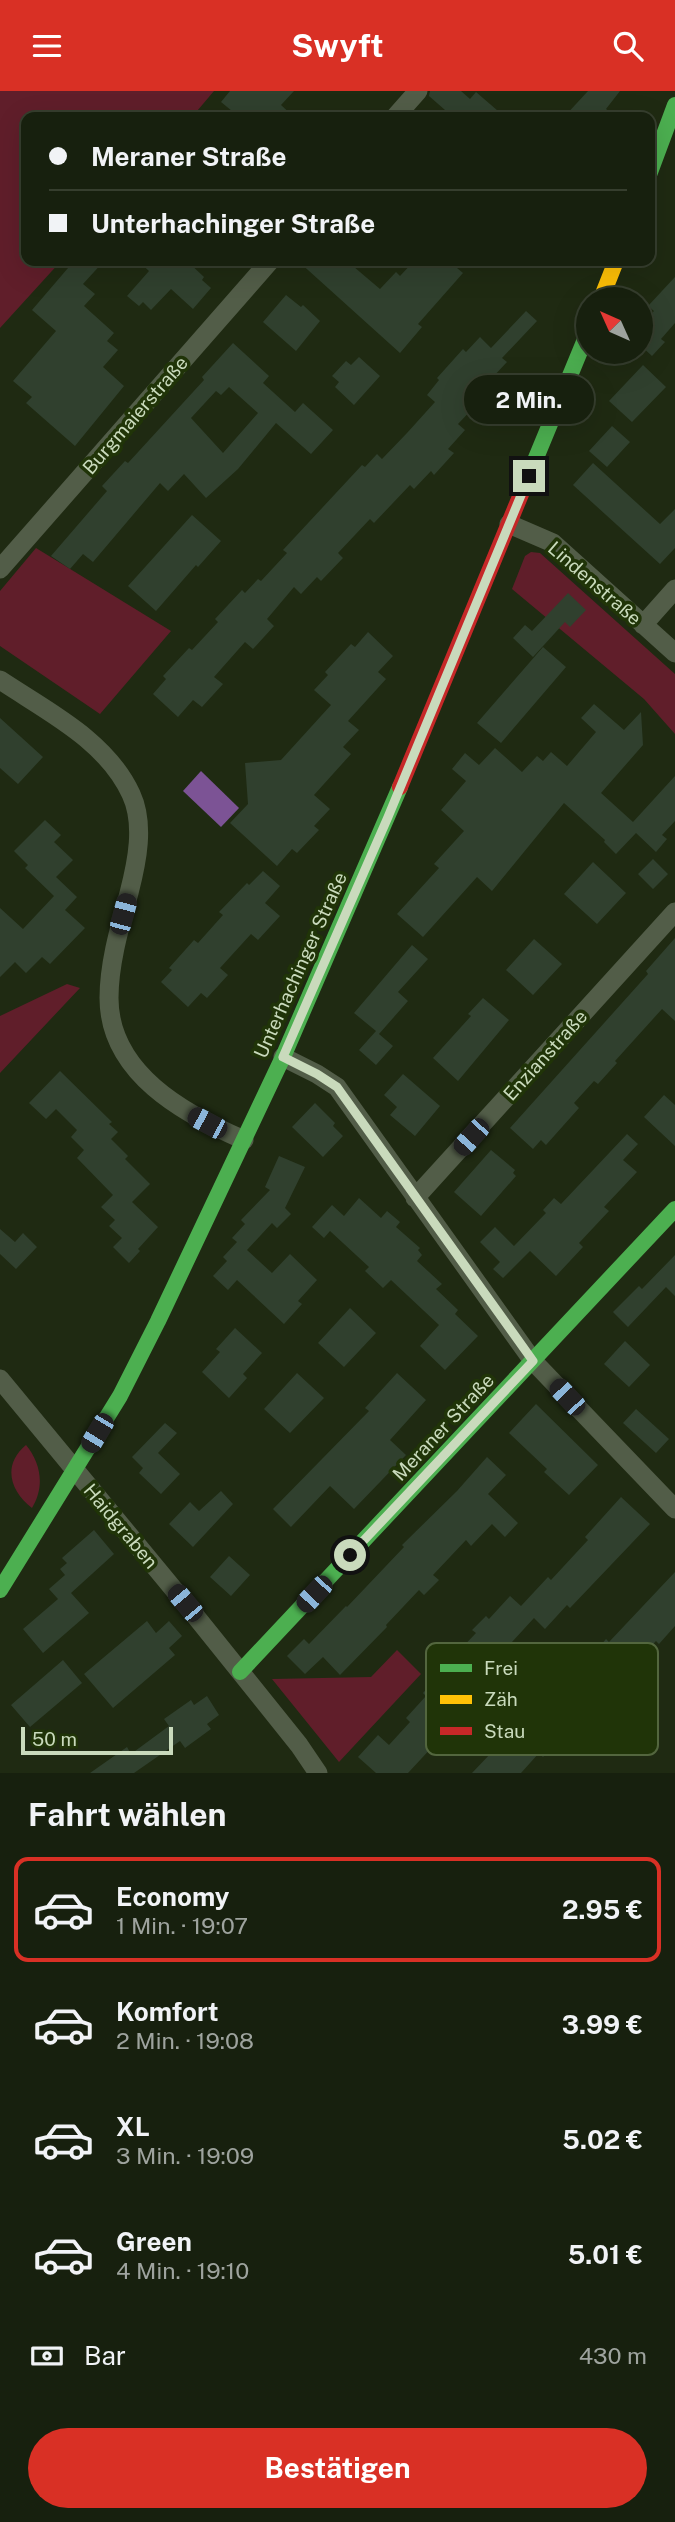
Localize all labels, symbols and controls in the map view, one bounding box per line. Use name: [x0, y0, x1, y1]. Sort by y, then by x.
icon: menu: [28, 27, 66, 65]
text: Swyft: [291, 27, 384, 64]
icon: search: [609, 27, 647, 65]
text: Meraner Straße: [91, 141, 287, 172]
text: Unterhachinger Straße: [91, 208, 375, 239]
north arrow: [576, 287, 653, 364]
map controls: [576, 287, 653, 364]
street label: Burgmaierstraße: [78, 352, 192, 478]
callout: 2 Min.: [464, 375, 594, 423]
text: 2 Min.: [496, 386, 562, 413]
route end: [513, 460, 545, 492]
street label: Lindenstraße: [544, 537, 646, 629]
street label: Unterhachinger Straße: [249, 869, 351, 1061]
car: [108, 891, 139, 937]
street label: Enzianstraße: [499, 1005, 591, 1105]
car: [184, 1104, 231, 1142]
car: [450, 1114, 493, 1160]
street label: Meraner Straße: [388, 1369, 498, 1485]
car: [545, 1374, 590, 1420]
car: [78, 1410, 117, 1456]
street label: Haidgraben: [79, 1479, 163, 1573]
route start: [334, 1539, 366, 1571]
car: [292, 1571, 337, 1617]
car: [164, 1580, 207, 1626]
legend: [426, 1643, 658, 1755]
text: Frei: [484, 1657, 518, 1679]
text: Zäh: [484, 1688, 518, 1710]
text: Stau: [484, 1720, 525, 1742]
scale bar: [21, 1724, 173, 1756]
text: 50 m: [32, 1728, 77, 1750]
text: Fahrt wählen: [28, 1796, 227, 1833]
icon: car: [32, 1878, 95, 1941]
text: Economy: [116, 1881, 229, 1912]
text: 2.95 €: [562, 1894, 643, 1925]
text: 1 Min. · 19:07: [116, 1912, 248, 1939]
icon: car: [32, 1993, 95, 2056]
text: Komfort: [116, 1996, 218, 2027]
text: 3.99 €: [562, 2009, 643, 2040]
text: 2 Min. · 19:08: [116, 2027, 254, 2054]
icon: car: [32, 2108, 95, 2171]
text: XL: [116, 2111, 150, 2142]
text: 5.02 €: [562, 2124, 643, 2155]
text: 3 Min. · 19:09: [116, 2142, 254, 2169]
icon: car: [32, 2223, 95, 2286]
text: Green: [116, 2226, 192, 2257]
text: 5.01 €: [568, 2239, 643, 2270]
text: 4 Min. · 19:10: [116, 2257, 249, 2284]
icon: cash: [28, 2337, 66, 2375]
text: Bar: [84, 2340, 126, 2371]
text: 430 m: [579, 2342, 647, 2369]
button: Bestätigen: [28, 2428, 647, 2508]

